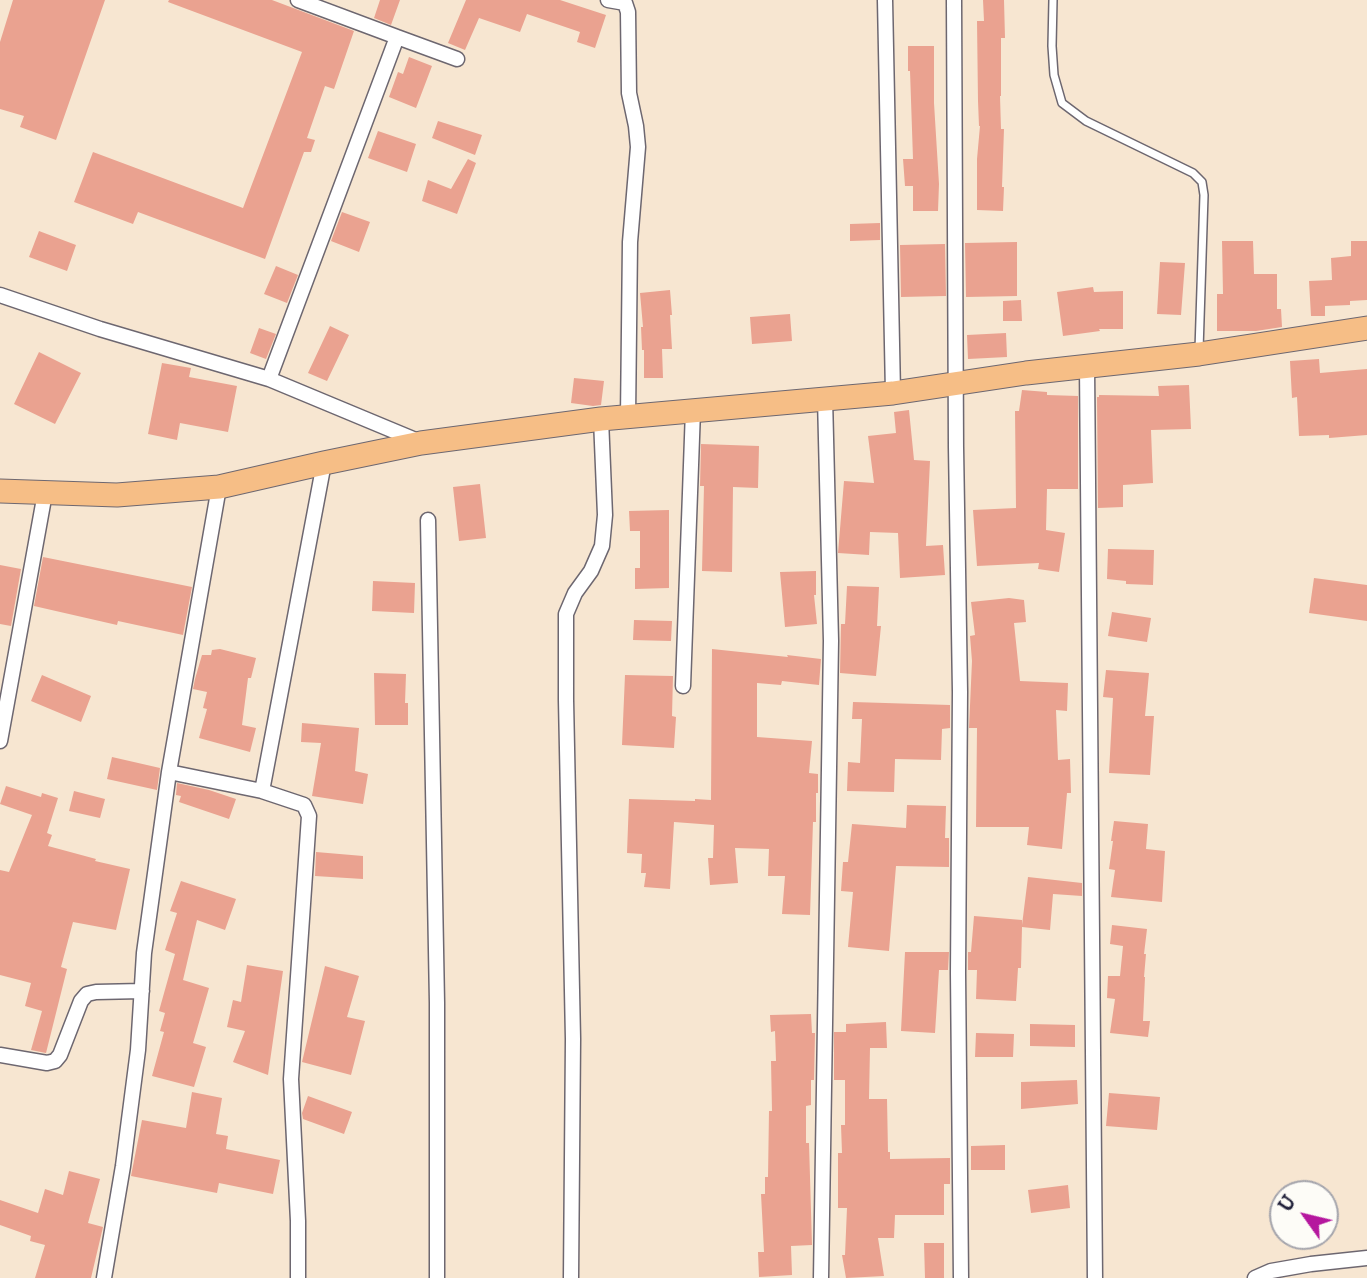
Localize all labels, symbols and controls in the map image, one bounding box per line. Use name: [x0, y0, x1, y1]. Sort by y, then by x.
north arrow: [1269, 1180, 1339, 1250]
text: U: [1274, 1192, 1301, 1217]

